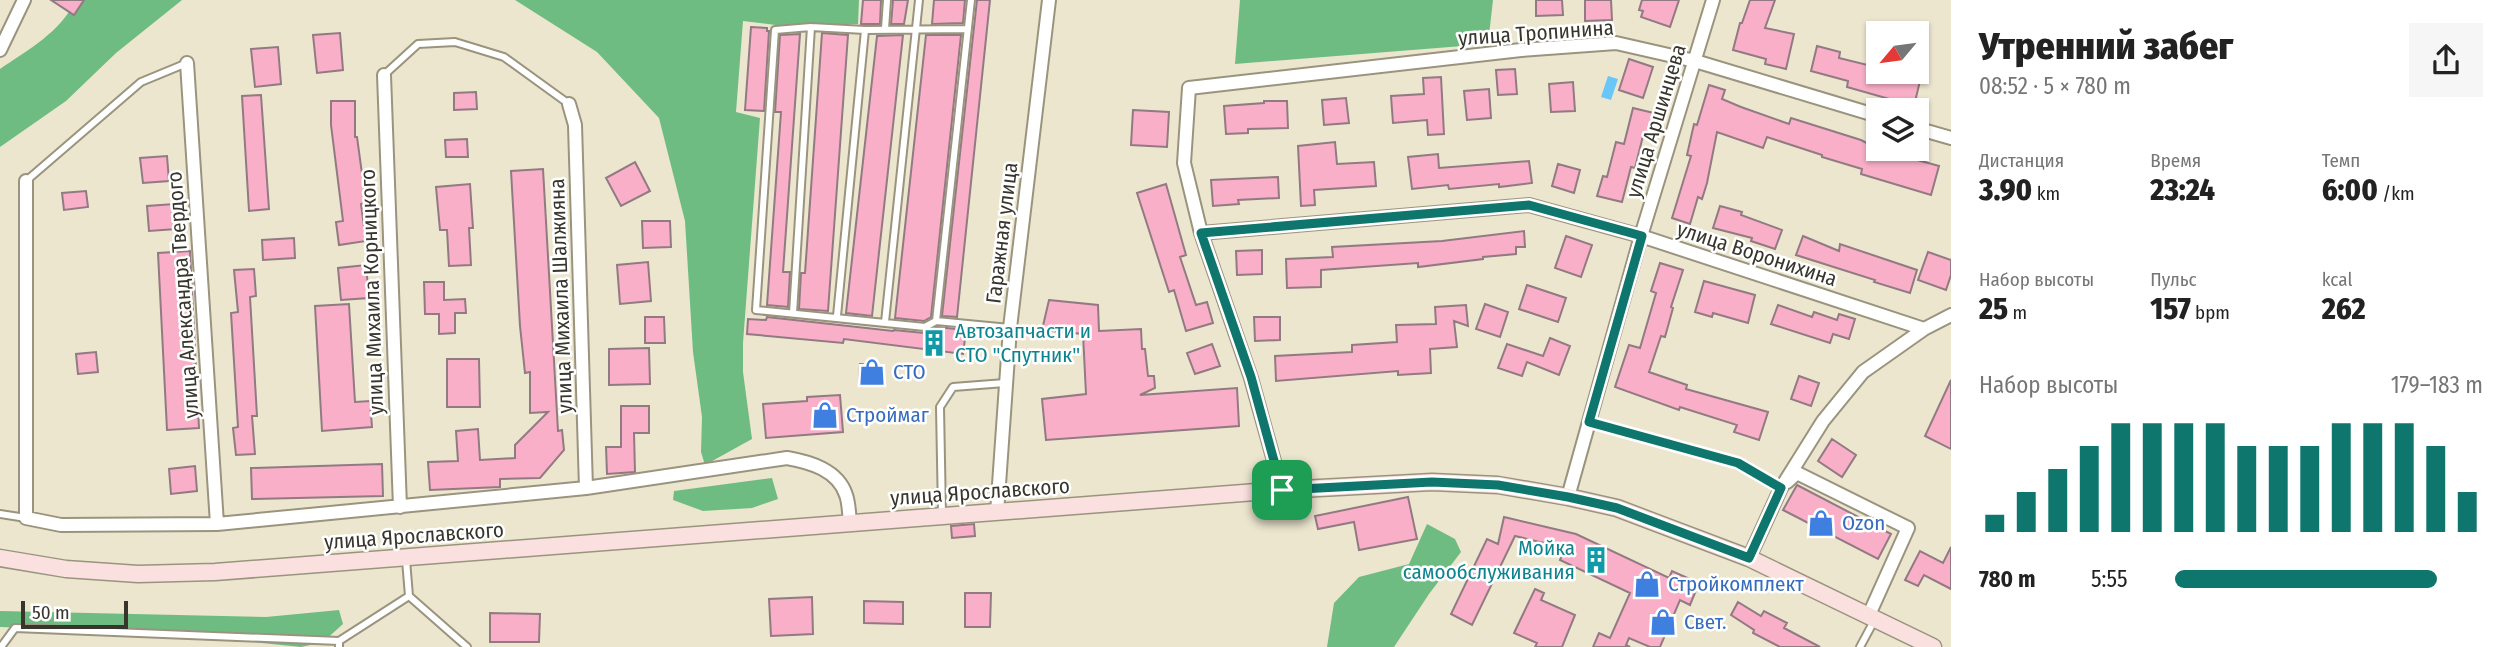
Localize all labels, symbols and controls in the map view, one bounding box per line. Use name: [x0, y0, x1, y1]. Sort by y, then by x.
street label: улица Тропинина: [1457, 15, 1615, 51]
north arrow: [1866, 21, 1928, 84]
map controls: [1866, 21, 1929, 161]
text: Утренний забег: [1979, 23, 2233, 69]
button: share: [2409, 23, 2483, 97]
street label: улица Аршинцева: [1620, 41, 1692, 201]
text: 08:52 · 5 × 780 m: [1979, 72, 2131, 100]
button: layers: [1866, 98, 1929, 161]
text: Дистанция: [1979, 149, 2064, 172]
text: Время: [2150, 149, 2201, 172]
text: Темп: [2322, 149, 2360, 172]
street label: Гаражная улица: [980, 161, 1024, 305]
street label: улица Михаила Корницкого: [355, 168, 389, 416]
street label: улица Александра Твердого: [161, 171, 205, 419]
text: 3.90: [1979, 172, 2032, 208]
text: 23:24: [2150, 172, 2215, 208]
text: 6:00: [2322, 172, 2378, 208]
street label: улица Михаила Шалжияна: [544, 178, 578, 414]
text: km: [2032, 182, 2060, 205]
text: /km: [2378, 182, 2415, 205]
street label: улица Воронихина: [1674, 216, 1840, 292]
text: Набор высоты: [1979, 268, 2094, 291]
text: Пульс: [2150, 268, 2197, 291]
text: kcal: [2322, 268, 2352, 291]
text: 25: [1979, 291, 2008, 327]
text: 157: [2150, 291, 2191, 327]
text: 262: [2322, 291, 2366, 327]
text: m: [2008, 301, 2027, 324]
text: bpm: [2191, 301, 2230, 324]
place label: Автозапчасти и СТО "Спутник": [955, 318, 1091, 368]
building icon: Автозапчасти и СТО "Спутник": [919, 328, 949, 358]
shop icon: СТО: [857, 357, 887, 387]
place label: СТО: [893, 359, 926, 385]
text: Набор высоты: [1979, 371, 2118, 399]
text: 179–183 m: [2391, 371, 2483, 399]
shop icon: Строймаг: [810, 400, 840, 430]
place label: Строймаг: [846, 402, 930, 428]
pin: [1252, 460, 1312, 520]
icon: arrive: [1263, 471, 1301, 509]
street label: улица Ярославского: [889, 473, 1071, 511]
shop icon: Ozon: [1806, 508, 1836, 538]
place label: Ozon: [1842, 510, 1885, 536]
street label: улица Ярославского: [323, 517, 505, 555]
place label: Мойка самообслуживания: [1403, 535, 1575, 585]
building icon: Мойка самообслуживания: [1581, 545, 1611, 575]
text: 780 m: [1979, 565, 2036, 593]
text: 5:55: [2091, 565, 2128, 593]
shop icon: Стройкомплект: [1632, 569, 1662, 599]
place label: Стройкомплект: [1668, 571, 1804, 597]
scale bar: [21, 598, 128, 630]
text: 50 m: [32, 601, 70, 624]
shop icon: Свет.: [1648, 607, 1678, 637]
place label: Свет.: [1684, 609, 1726, 635]

